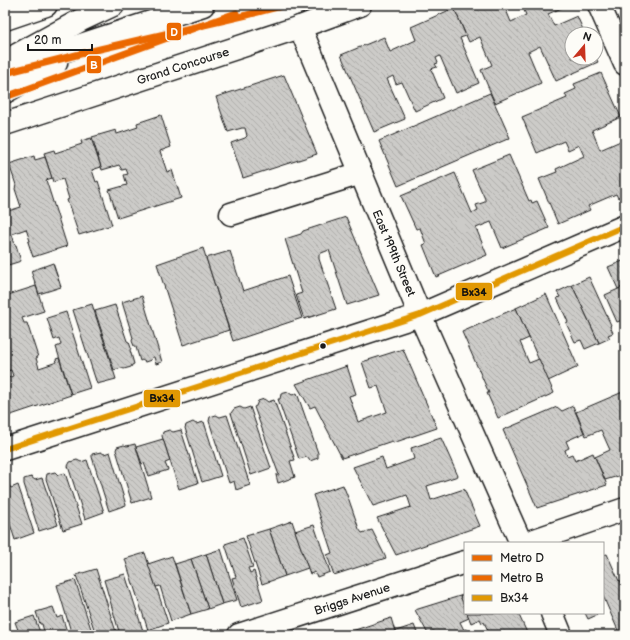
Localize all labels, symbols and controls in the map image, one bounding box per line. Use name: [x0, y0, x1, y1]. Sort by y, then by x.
line badge: D: [166, 22, 182, 41]
scale bar: [28, 26, 92, 52]
text: D: [170, 26, 178, 39]
north arrow: [564, 26, 604, 66]
text: N: [581, 30, 593, 45]
text: 20 m: [34, 33, 61, 48]
street label: Grand Concourse: [135, 45, 231, 88]
line badge: B: [86, 55, 102, 74]
text: B: [90, 59, 98, 72]
street label: East 199th Street: [369, 208, 419, 299]
line badge: Bx34: [455, 282, 493, 301]
text: Bx34: [461, 286, 487, 299]
unlabelled marker: [318, 341, 328, 351]
line badge: Bx34: [143, 389, 181, 408]
text: Bx34: [149, 392, 175, 405]
legend: [464, 542, 604, 614]
text: Metro D: [500, 551, 544, 566]
text: Metro B: [500, 571, 544, 586]
street label: Briggs Avenue: [312, 580, 392, 619]
text: Bx34: [500, 591, 529, 606]

